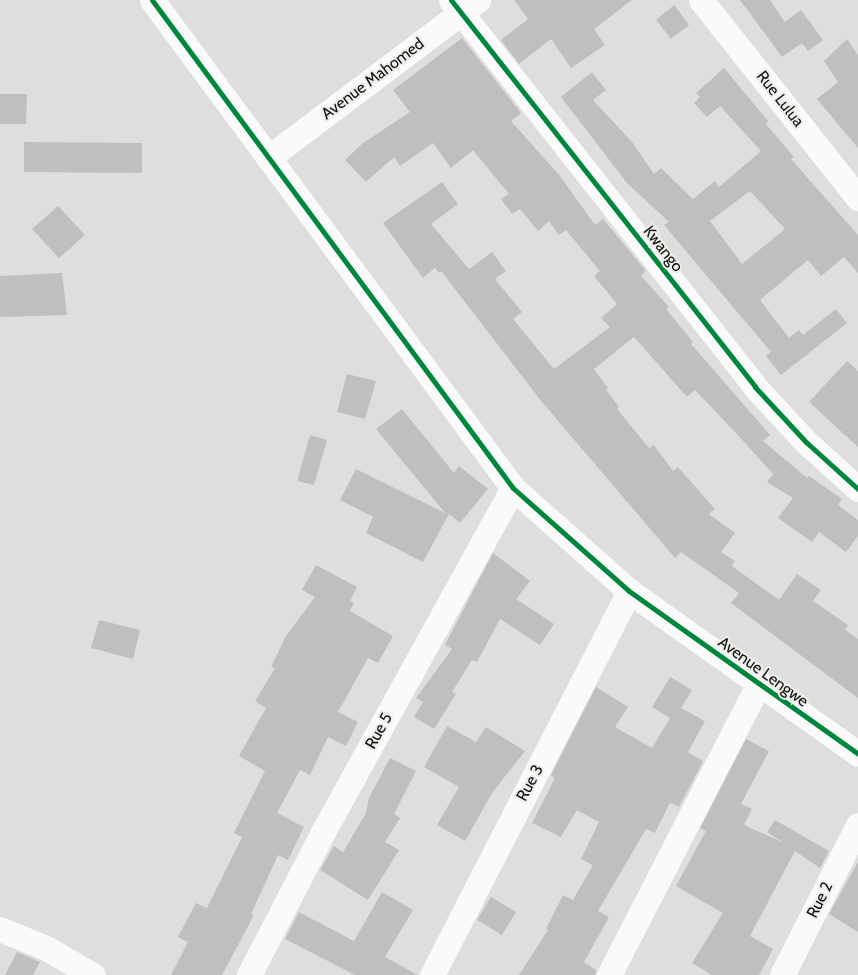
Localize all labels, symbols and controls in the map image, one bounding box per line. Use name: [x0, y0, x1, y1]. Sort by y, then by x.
street label: Avenue Mahomed: [318, 34, 428, 124]
street label: Rue Lulua: [752, 67, 808, 131]
street label: Kwango: [639, 222, 687, 276]
street label: Avenue Lengwe: [714, 633, 812, 711]
street label: Rue 5: [361, 710, 397, 752]
street label: Rue 3: [513, 762, 547, 804]
street label: Rue 2: [803, 879, 837, 921]

